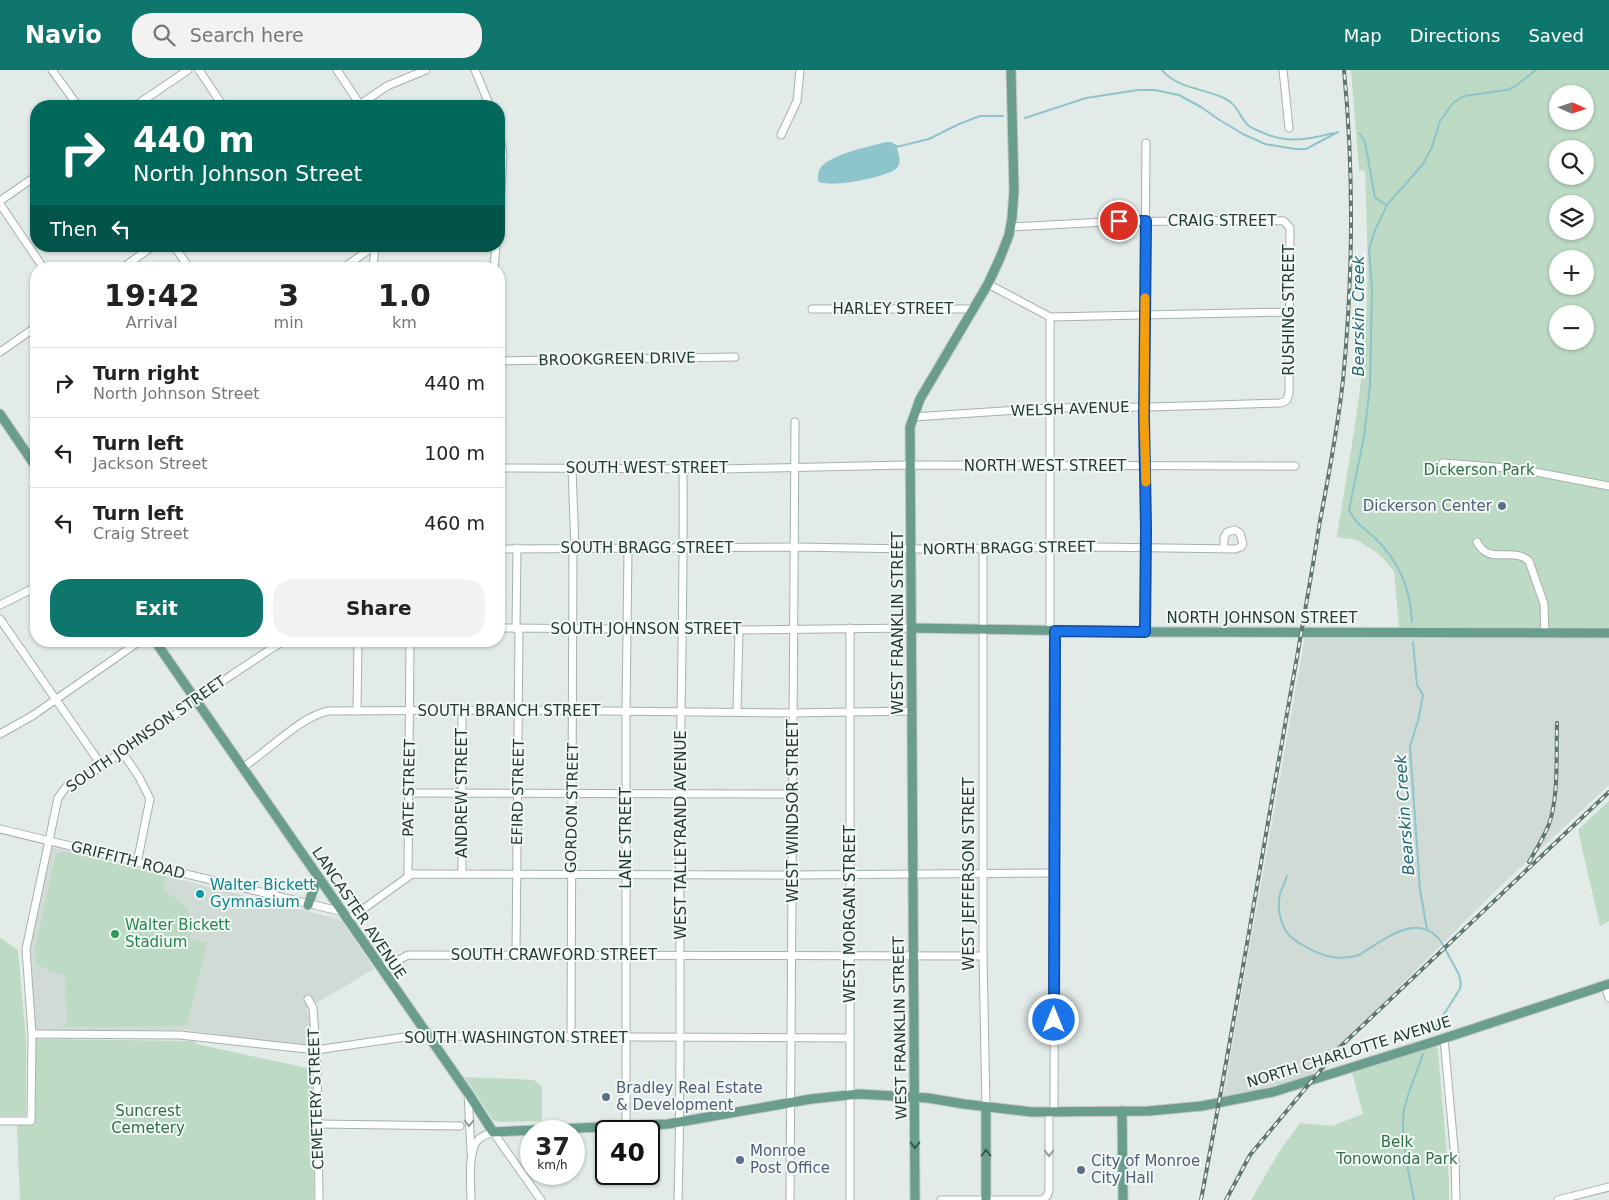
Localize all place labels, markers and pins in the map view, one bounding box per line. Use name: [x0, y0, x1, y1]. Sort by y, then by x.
pin: [1098, 200, 1140, 242]
place label: Dickerson Center: [1363, 497, 1493, 515]
marker: Dickerson Center: [1496, 500, 1508, 512]
place label: Walter Bickett Gymnasium: [210, 876, 315, 911]
marker: Walter Bickett Gymnasium: [194, 888, 206, 900]
place label: Walter Bickett Stadium: [125, 916, 230, 951]
marker: Walter Bickett Stadium: [109, 928, 121, 940]
place label: Bradley Real Estate & Development: [616, 1079, 763, 1114]
marker: Bradley Real Estate & Development: [600, 1091, 612, 1103]
place label: Monroe Post Office: [750, 1142, 830, 1177]
place label: City of Monroe City Hall: [1091, 1152, 1200, 1187]
marker: Monroe Post Office: [734, 1154, 746, 1166]
marker: City of Monroe City Hall: [1075, 1164, 1087, 1176]

